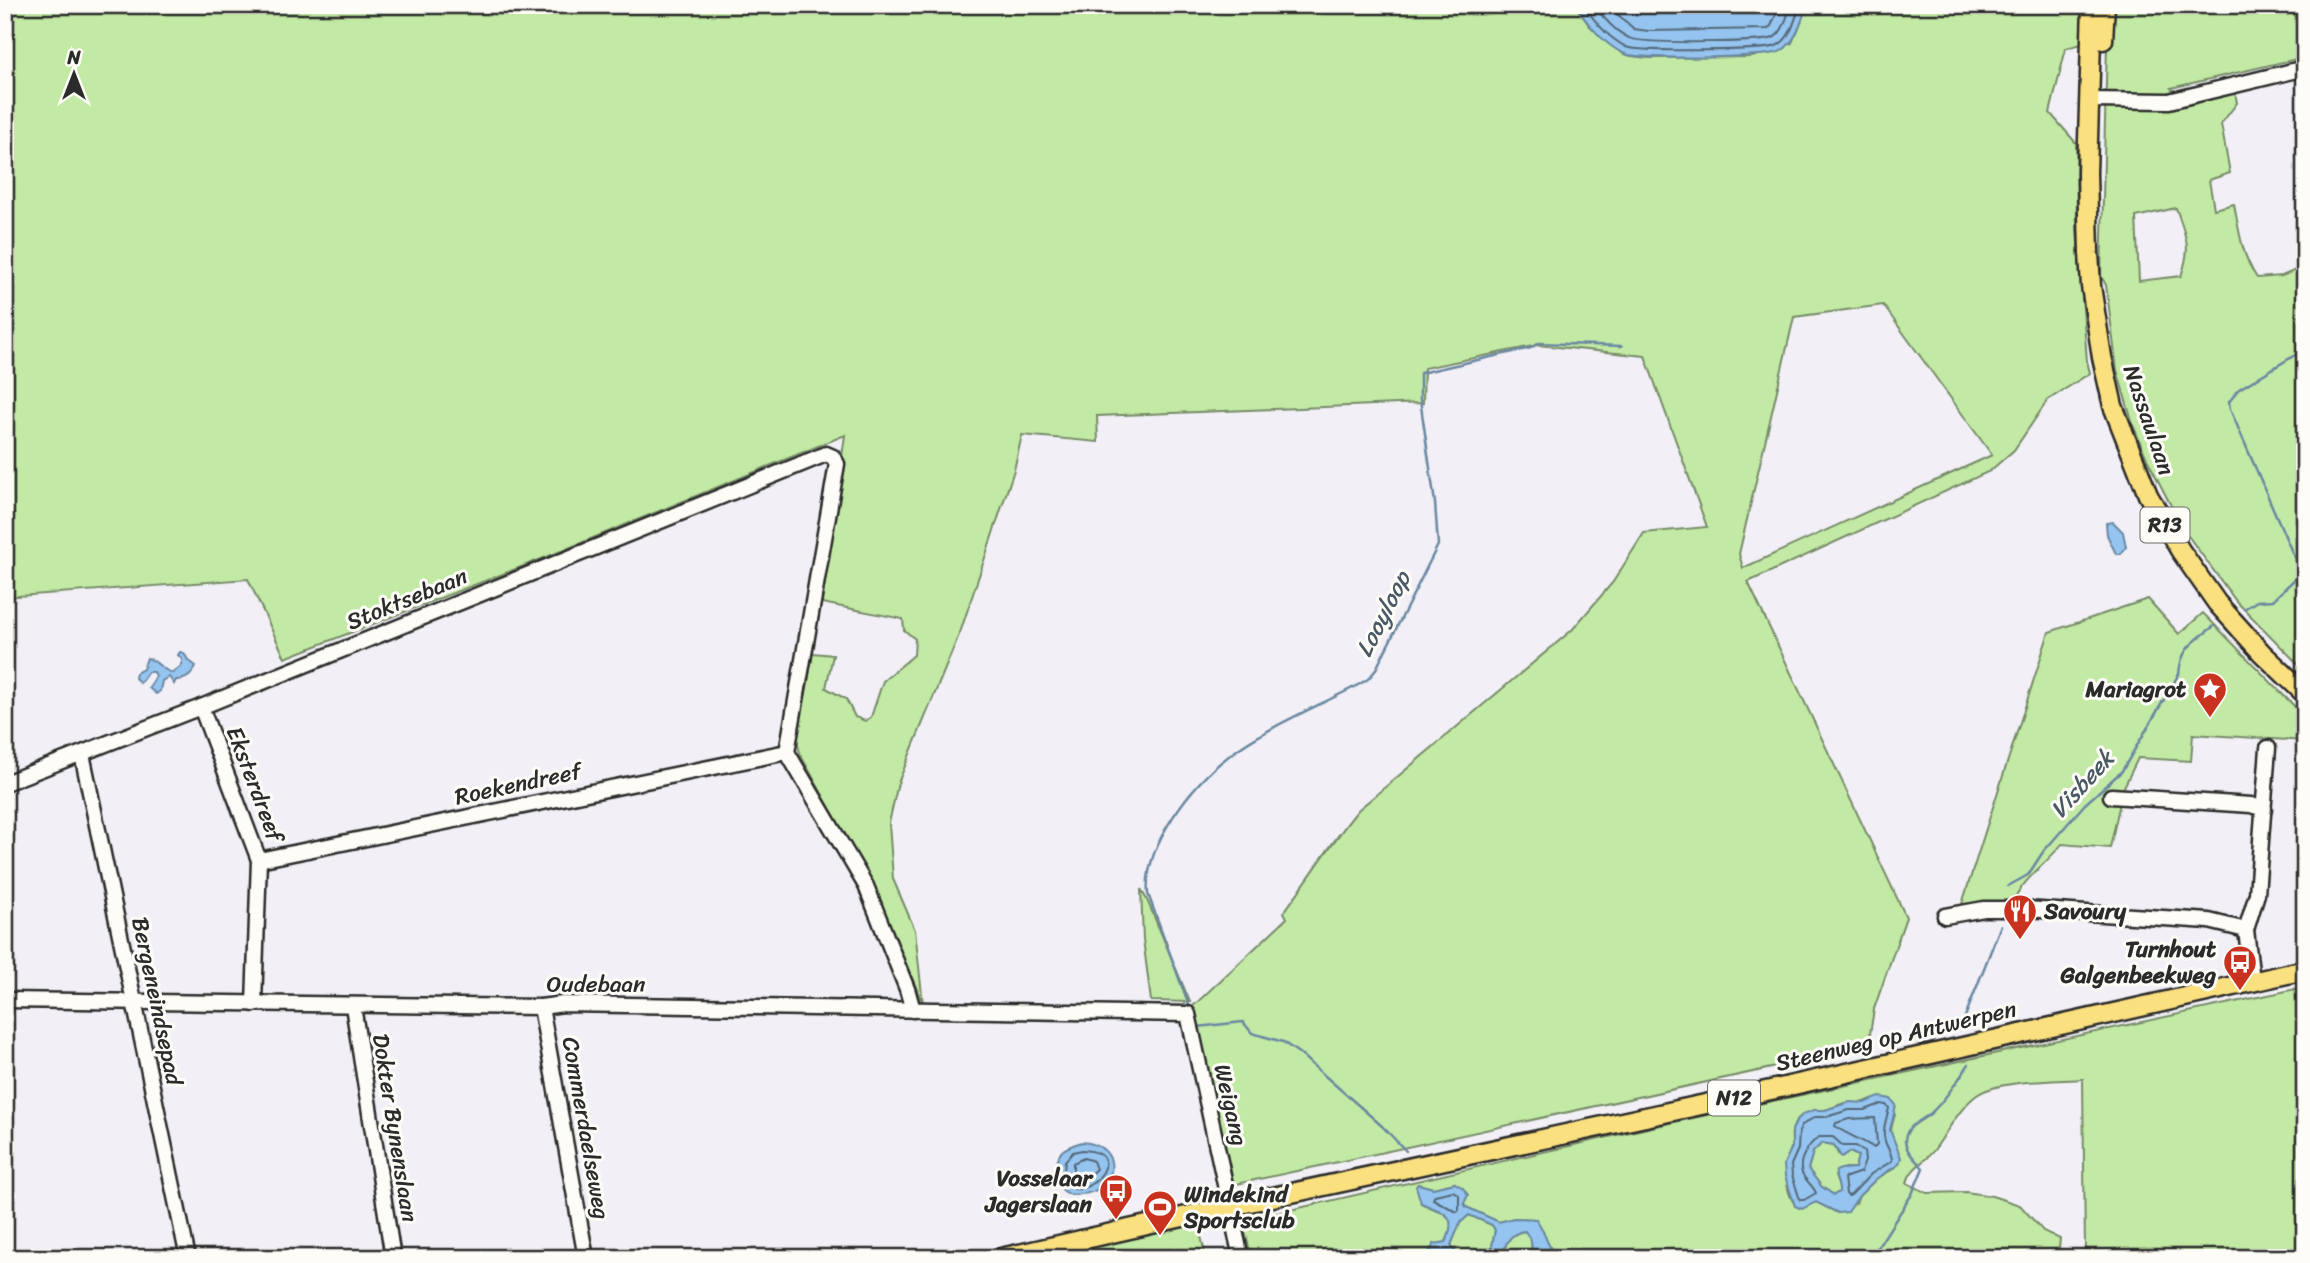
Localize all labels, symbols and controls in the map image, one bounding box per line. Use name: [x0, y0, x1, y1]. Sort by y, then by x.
north arrow: [38, 38, 108, 108]
text: N: [66, 41, 81, 74]
street label: Nassaulaan: [2111, 359, 2187, 481]
road number: R13: [2140, 508, 2190, 542]
street label: Stoktsebaan: [340, 556, 474, 642]
water label: Looyloop: [1344, 562, 1424, 664]
place label: Mariagrot: [2085, 669, 2186, 710]
place icon: Mariagrot: [2191, 670, 2229, 719]
street label: Eksterdreef: [214, 720, 297, 850]
water label: Visbeek: [2039, 739, 2126, 828]
street label: Roekendreef: [451, 750, 588, 817]
place label: Savoury: [2043, 891, 2127, 932]
restaurant icon: Savoury: [2001, 892, 2039, 941]
street label: Bergeneindsepad: [119, 913, 195, 1091]
place label: Turnhout Galgenbeekweg: [2060, 929, 2216, 996]
bus stop icon: Turnhout Galgenbeekweg: [2221, 943, 2259, 992]
street label: Oudebaan: [546, 964, 646, 1005]
street label: Steenweg op Antwerpen: [1772, 988, 2020, 1084]
street label: Dokter Bynenslaan: [360, 1031, 430, 1226]
street label: Commerdaelseweg: [550, 1034, 622, 1223]
street label: Weigang: [1202, 1060, 1260, 1150]
road number: N12: [1708, 1080, 1760, 1116]
place label: Vosselaar Jagerslaan: [983, 1158, 1095, 1225]
bus stop icon: Vosselaar Jagerslaan: [1097, 1172, 1135, 1221]
place label: Windekind Sportsclub: [1183, 1174, 1295, 1241]
sports icon: Windekind Sportsclub: [1141, 1188, 1179, 1237]

